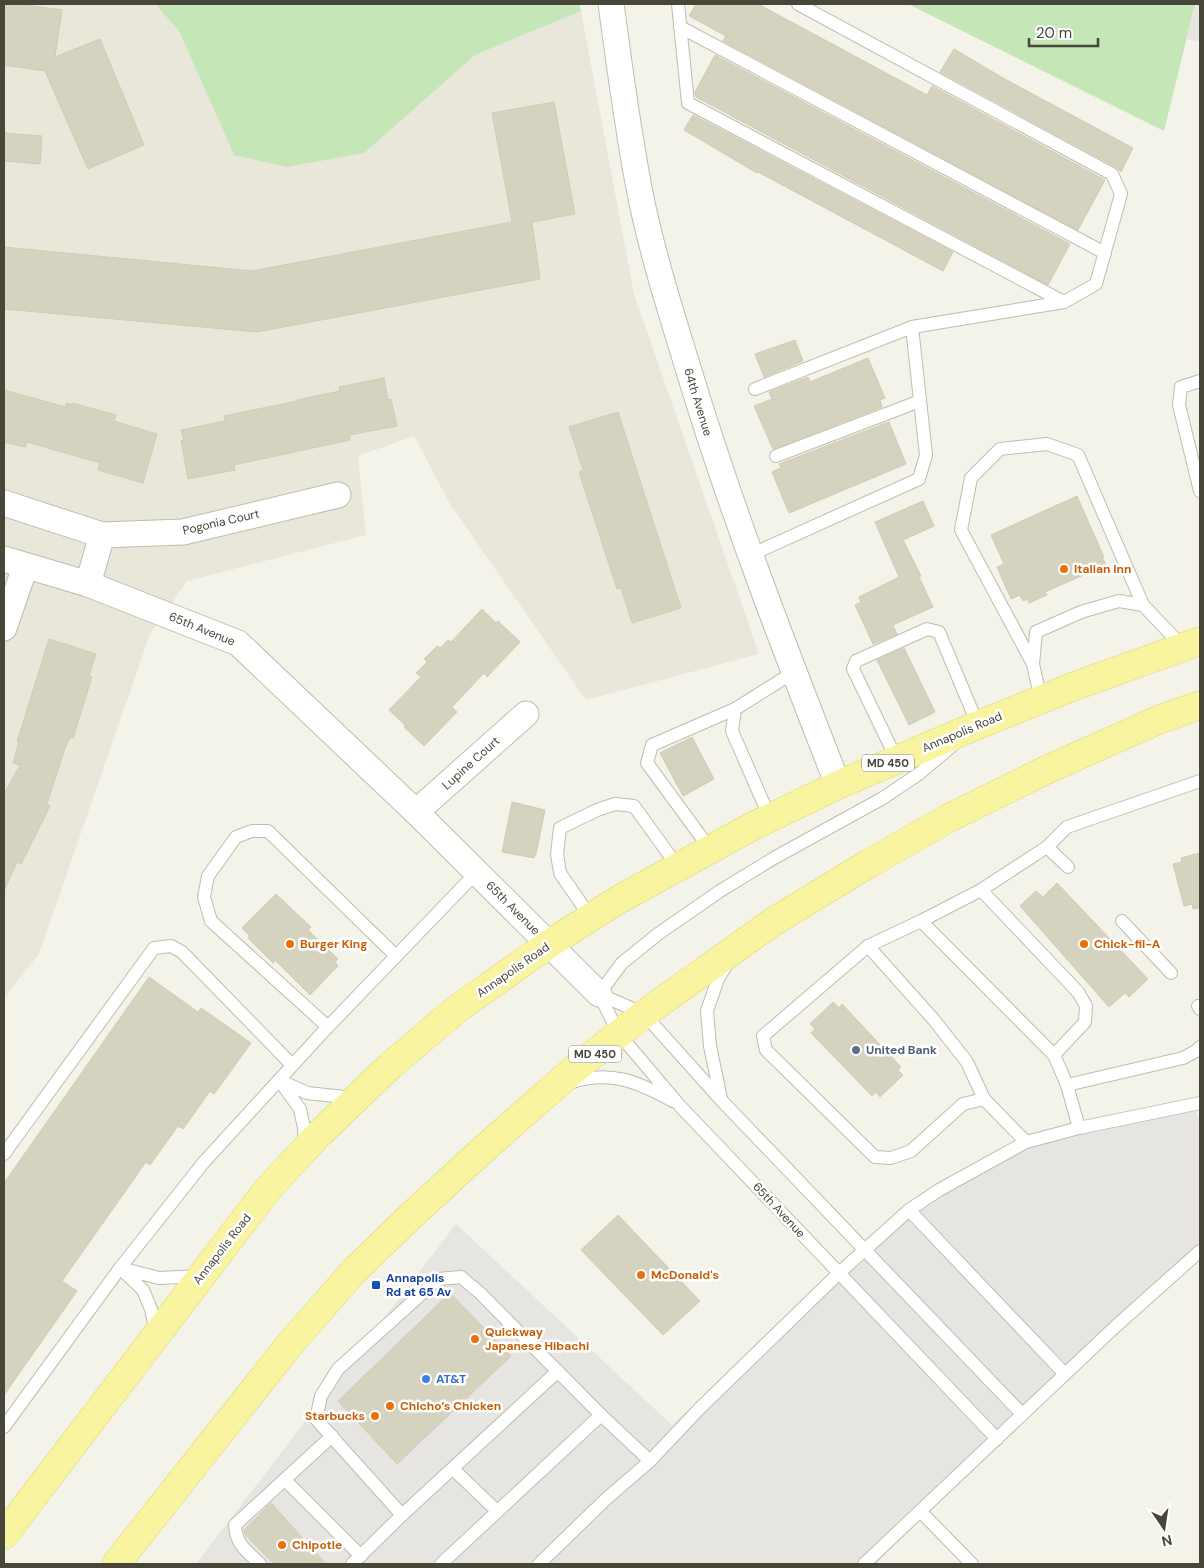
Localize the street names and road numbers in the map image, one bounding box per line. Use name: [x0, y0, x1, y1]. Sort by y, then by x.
street label: 64th Avenue: [680, 366, 716, 438]
street label: Pogonia Court: [181, 505, 261, 539]
street label: 65th Avenue: [166, 608, 238, 650]
street label: Annapolis Road: [919, 708, 1005, 756]
street label: Lupine Court: [439, 733, 503, 793]
road number: MD 450: [862, 754, 914, 771]
street label: 65th Avenue: [483, 878, 544, 939]
street label: Annapolis Road: [473, 939, 553, 1001]
road number: MD 450: [569, 1046, 621, 1062]
street label: 65th Avenue: [749, 1179, 809, 1241]
street label: Annapolis Road: [189, 1210, 255, 1288]

